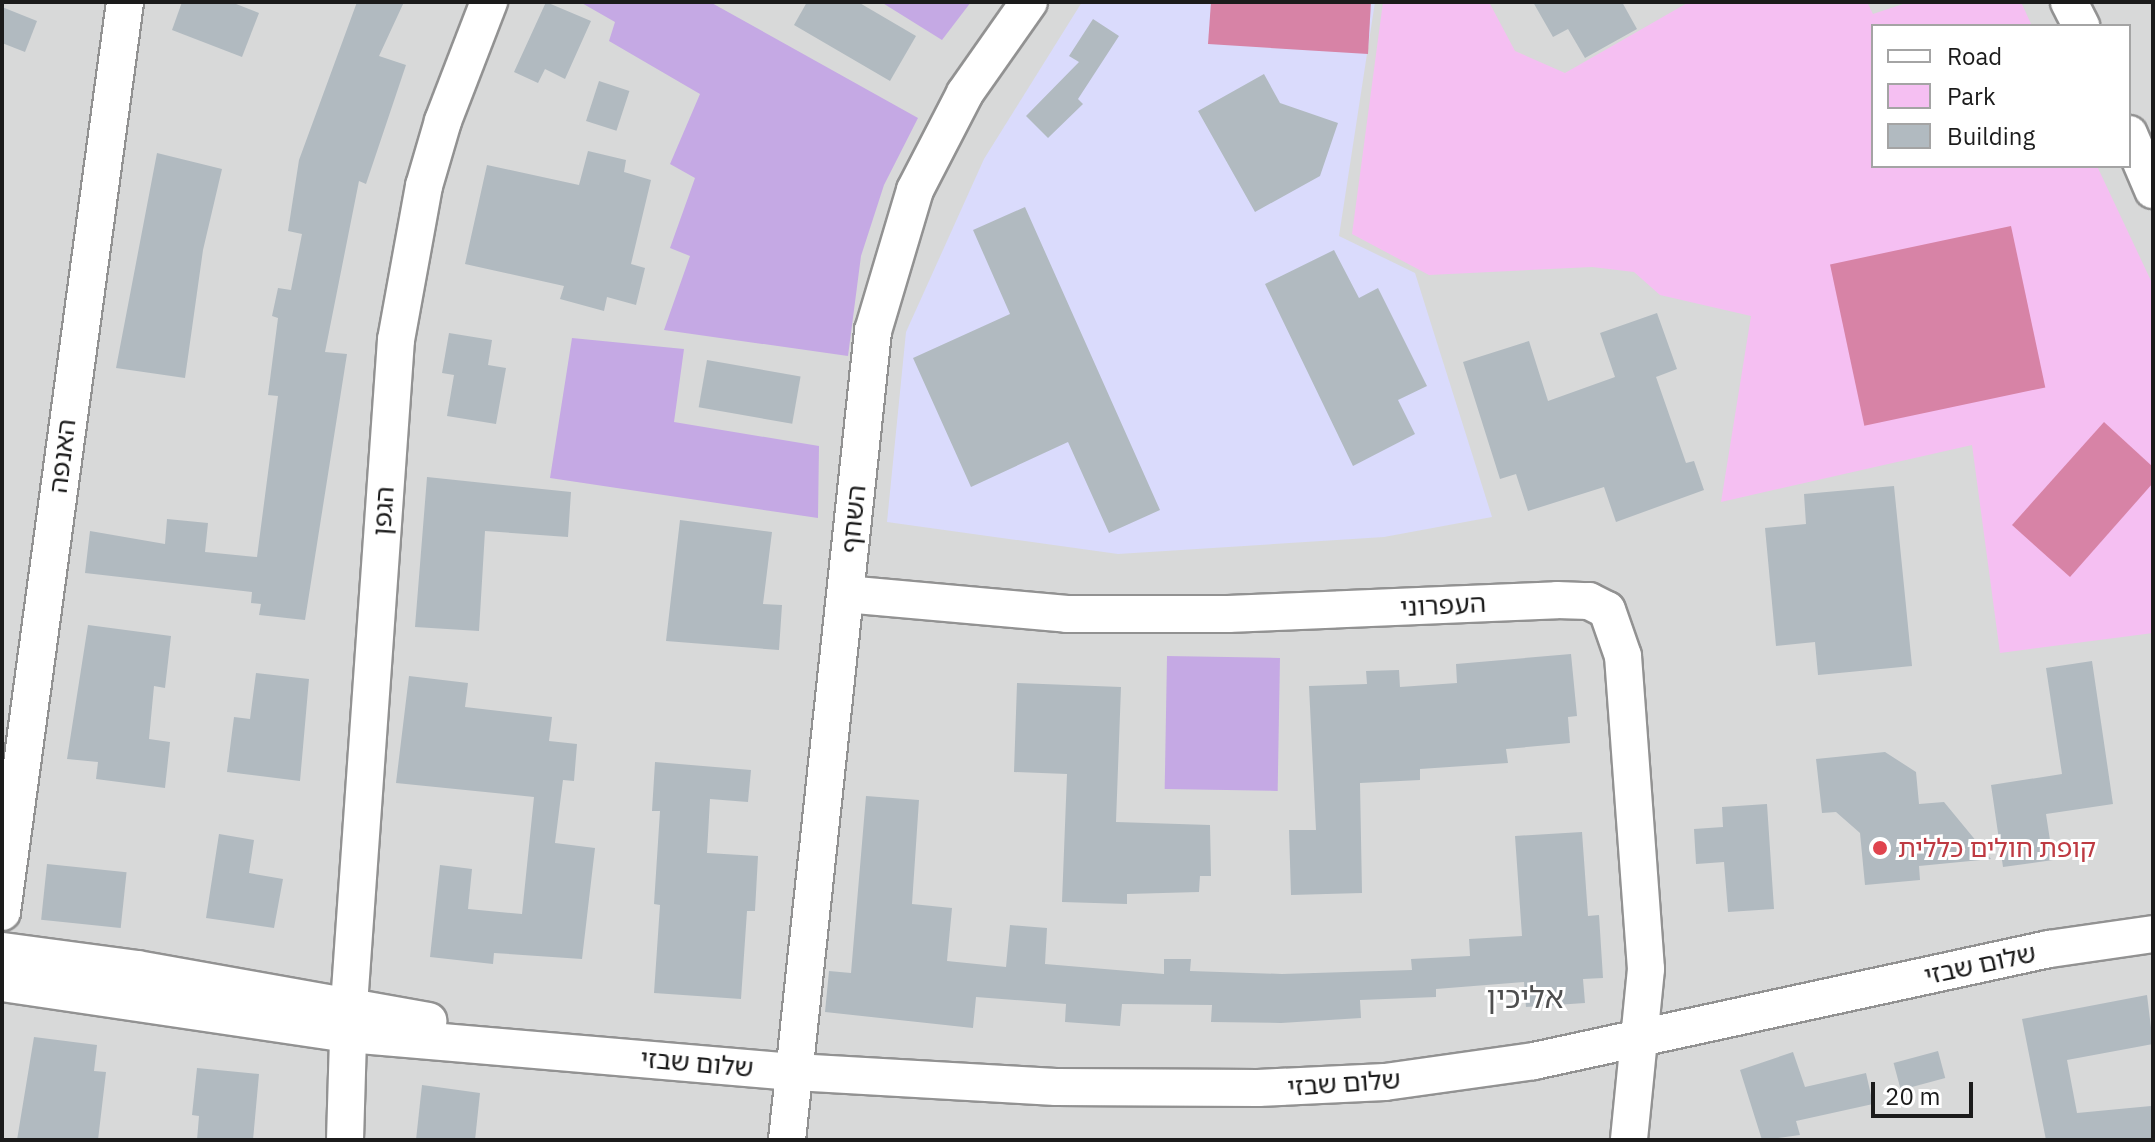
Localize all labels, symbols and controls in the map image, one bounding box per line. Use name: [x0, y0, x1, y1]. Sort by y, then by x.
legend: [1871, 24, 2131, 168]
text: Road: [1947, 40, 2002, 72]
text: Park: [1947, 80, 1996, 112]
text: Building: [1947, 120, 2035, 152]
street label: האנפה: [42, 417, 82, 495]
street label: השחף: [834, 483, 872, 555]
street label: הגפן: [366, 485, 400, 537]
street label: העפרוני: [1399, 587, 1487, 623]
place label: קופת חולים כללית: [1898, 832, 2096, 864]
marker: קופת חולים כללית: [1869, 837, 1891, 859]
street label: שלום שבזי: [1921, 937, 2039, 991]
district label: אליכין: [1486, 979, 1564, 1015]
street label: שלום שבזי: [639, 1043, 755, 1083]
street label: שלום שבזי: [1286, 1063, 1402, 1103]
scale bar: [1875, 1066, 1977, 1116]
text: 20 m: [1885, 1080, 1940, 1112]

